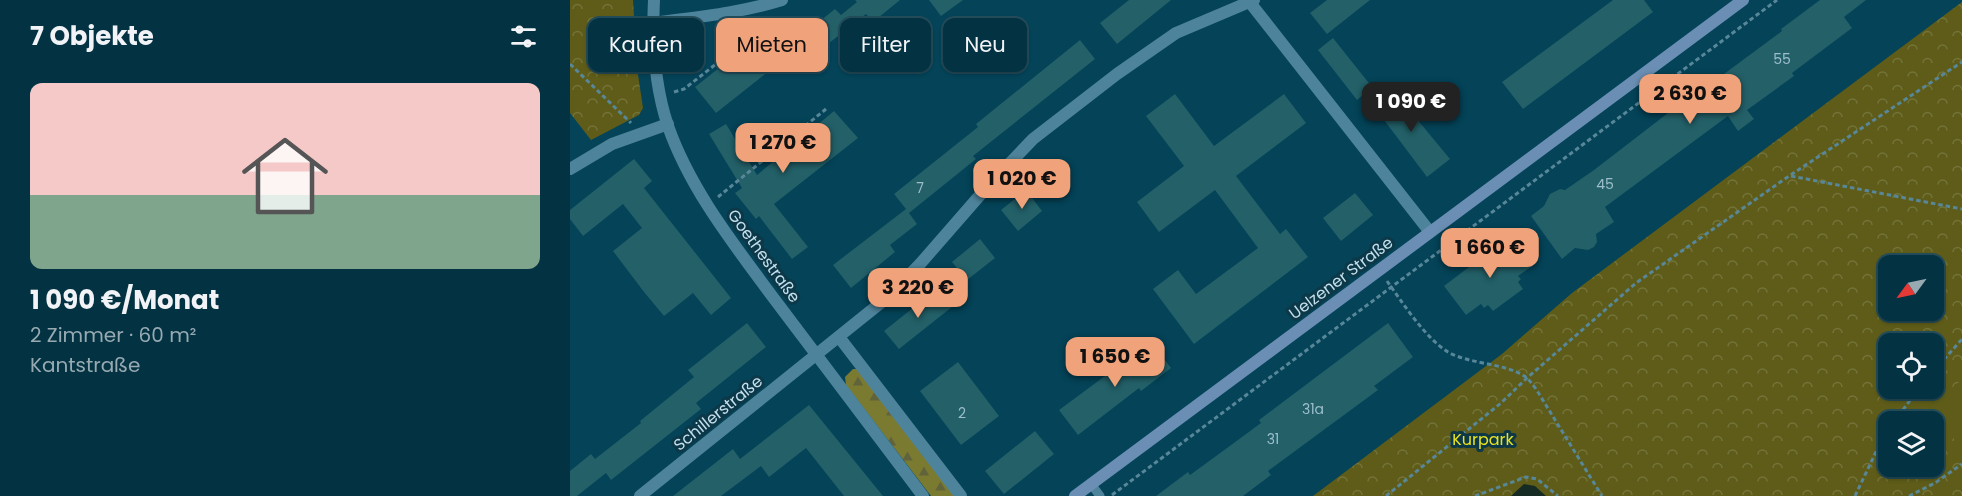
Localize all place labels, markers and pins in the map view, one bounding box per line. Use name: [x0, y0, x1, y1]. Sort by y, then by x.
pin: 2 630 €: [1635, 74, 1745, 125]
pin: 1 090 €: [1356, 82, 1466, 133]
pin: 1 270 €: [728, 123, 838, 174]
pin: 1 020 €: [967, 159, 1077, 210]
pin: 1 660 €: [1435, 228, 1545, 279]
pin: 3 220 €: [863, 268, 973, 319]
pin: 1 650 €: [1060, 337, 1170, 388]

